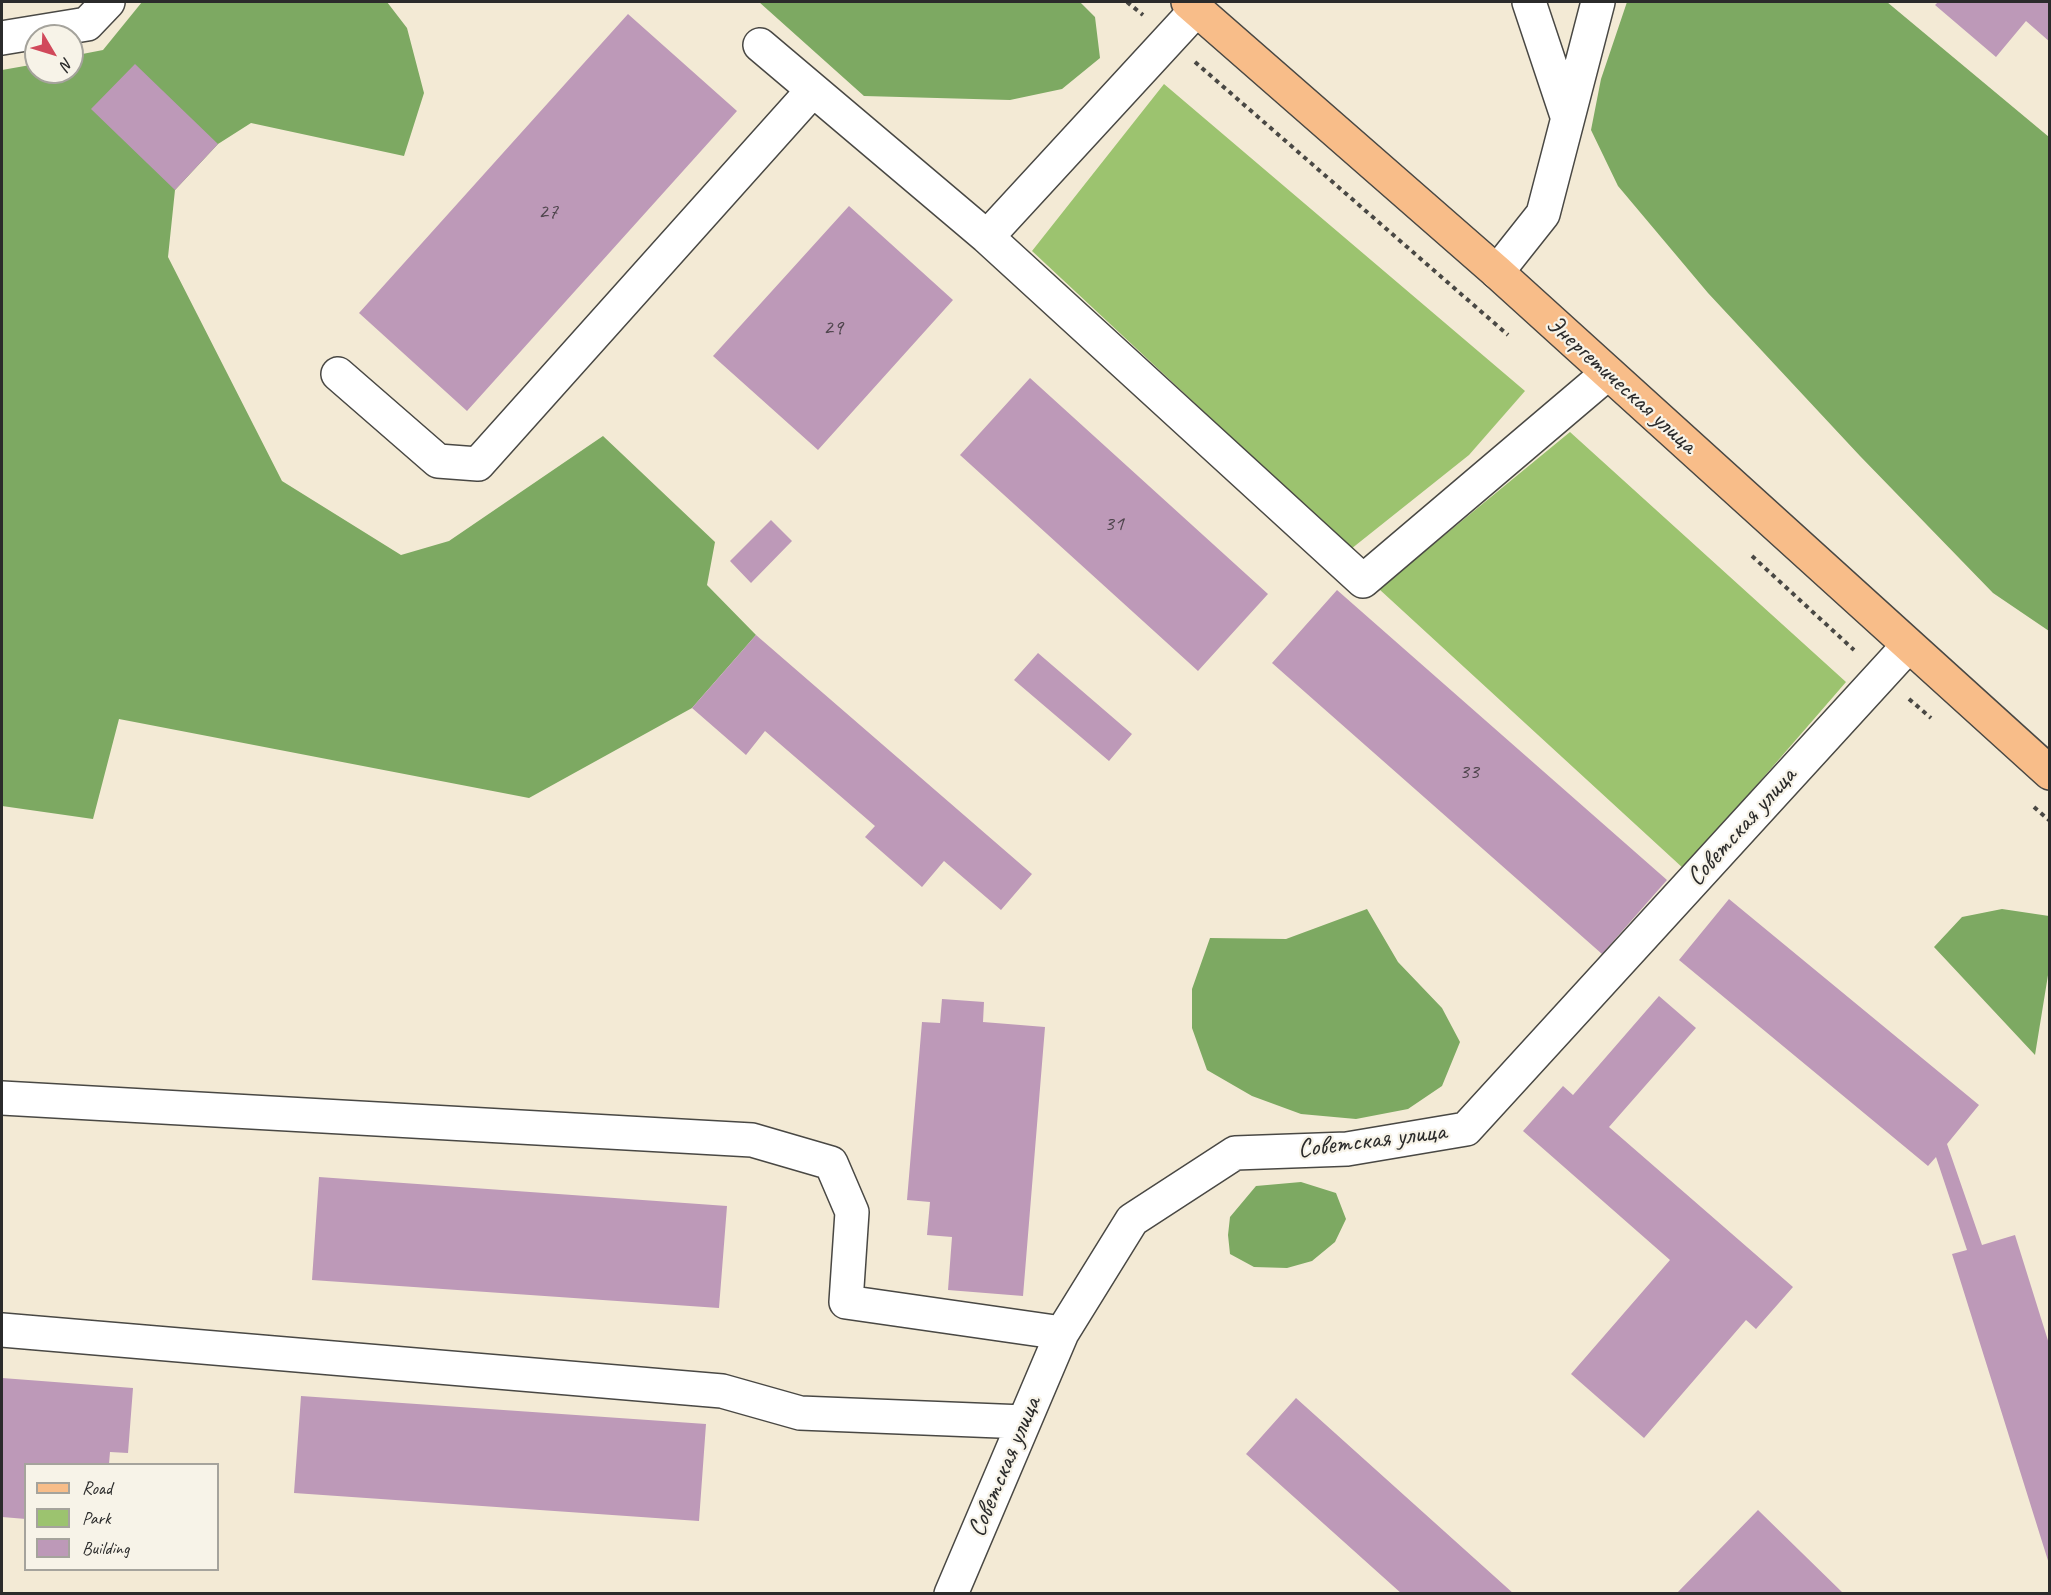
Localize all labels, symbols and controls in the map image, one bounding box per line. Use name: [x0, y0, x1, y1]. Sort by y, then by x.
north arrow: [24, 24, 84, 84]
text: N: [56, 54, 78, 74]
house number: 27: [538, 199, 558, 225]
street label: Энергетическая улица: [1539, 309, 1703, 461]
house number: 29: [823, 315, 843, 341]
house number: 31: [1104, 511, 1124, 537]
house number: 33: [1459, 759, 1479, 785]
street label: Советская улица: [1681, 761, 1803, 893]
street label: Советская улица: [1296, 1116, 1448, 1166]
street label: Советская улица: [962, 1392, 1048, 1542]
legend: [24, 1463, 219, 1571]
text: Road: [82, 1477, 112, 1499]
text: Park: [82, 1507, 111, 1529]
text: Building: [82, 1537, 129, 1559]

